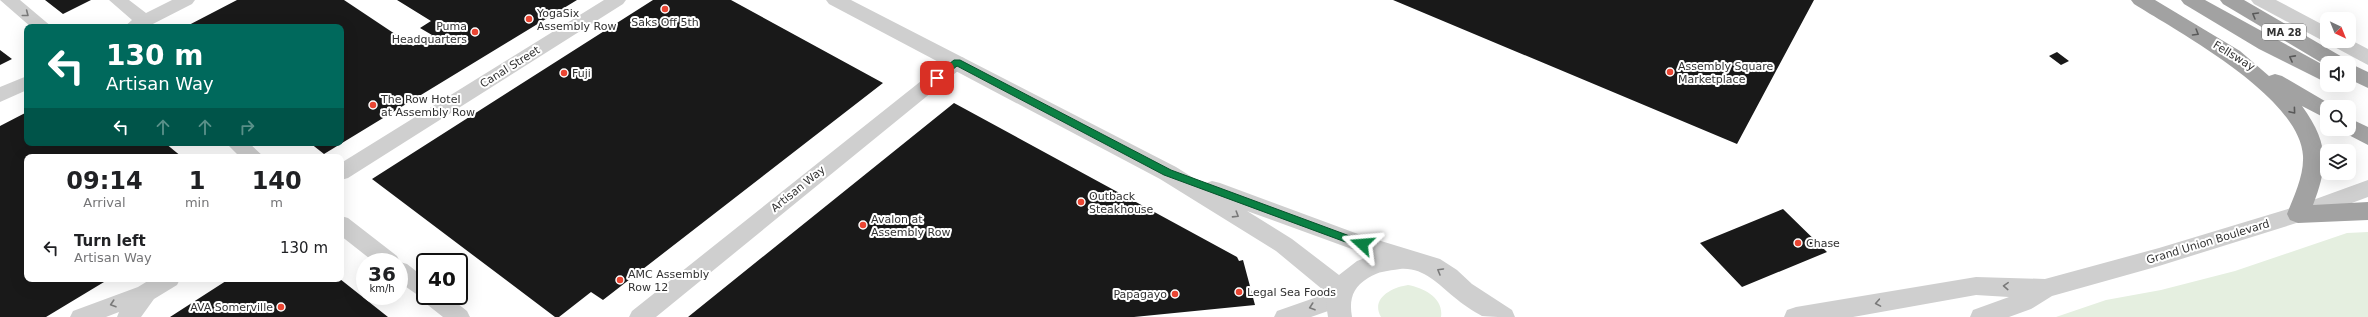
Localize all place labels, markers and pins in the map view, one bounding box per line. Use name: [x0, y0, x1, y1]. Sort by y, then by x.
marker: Saks Off 5th: [660, 4, 670, 14]
place label: YogaSix Assembly Row: [536, 7, 616, 33]
marker: YogaSix Assembly Row: [524, 14, 534, 24]
place label: Saks Off 5th: [631, 16, 699, 29]
place label: Puma Headquarters: [392, 20, 467, 46]
marker: Puma Headquarters: [470, 27, 480, 37]
place label: Assembly Square Marketplace: [1678, 60, 1773, 86]
pin: [920, 61, 954, 95]
place label: Fuji: [572, 67, 591, 80]
marker: Assembly Square Marketplace: [1665, 67, 1675, 77]
marker: Fuji: [559, 68, 569, 78]
place label: The Row Hotel at Assembly Row: [380, 93, 475, 119]
marker: The Row Hotel at Assembly Row: [368, 100, 378, 110]
place label: Outback Steakhouse: [1089, 190, 1154, 216]
marker: Outback Steakhouse: [1076, 197, 1086, 207]
place label: Avalon at Assembly Row: [871, 213, 950, 239]
marker: Avalon at Assembly Row: [858, 220, 868, 230]
place label: Chase: [1806, 237, 1840, 250]
marker: Chase: [1793, 238, 1803, 248]
place label: AMC Assembly Row 12: [628, 268, 710, 294]
marker: AMC Assembly Row 12: [615, 275, 625, 285]
place label: Legal Sea Foods: [1247, 286, 1336, 299]
marker: Legal Sea Foods: [1234, 287, 1244, 297]
place label: Papagayo: [1113, 288, 1167, 301]
marker: Papagayo: [1170, 289, 1180, 299]
place label: AVA Somerville: [190, 301, 273, 314]
marker: AVA Somerville: [276, 302, 286, 312]

